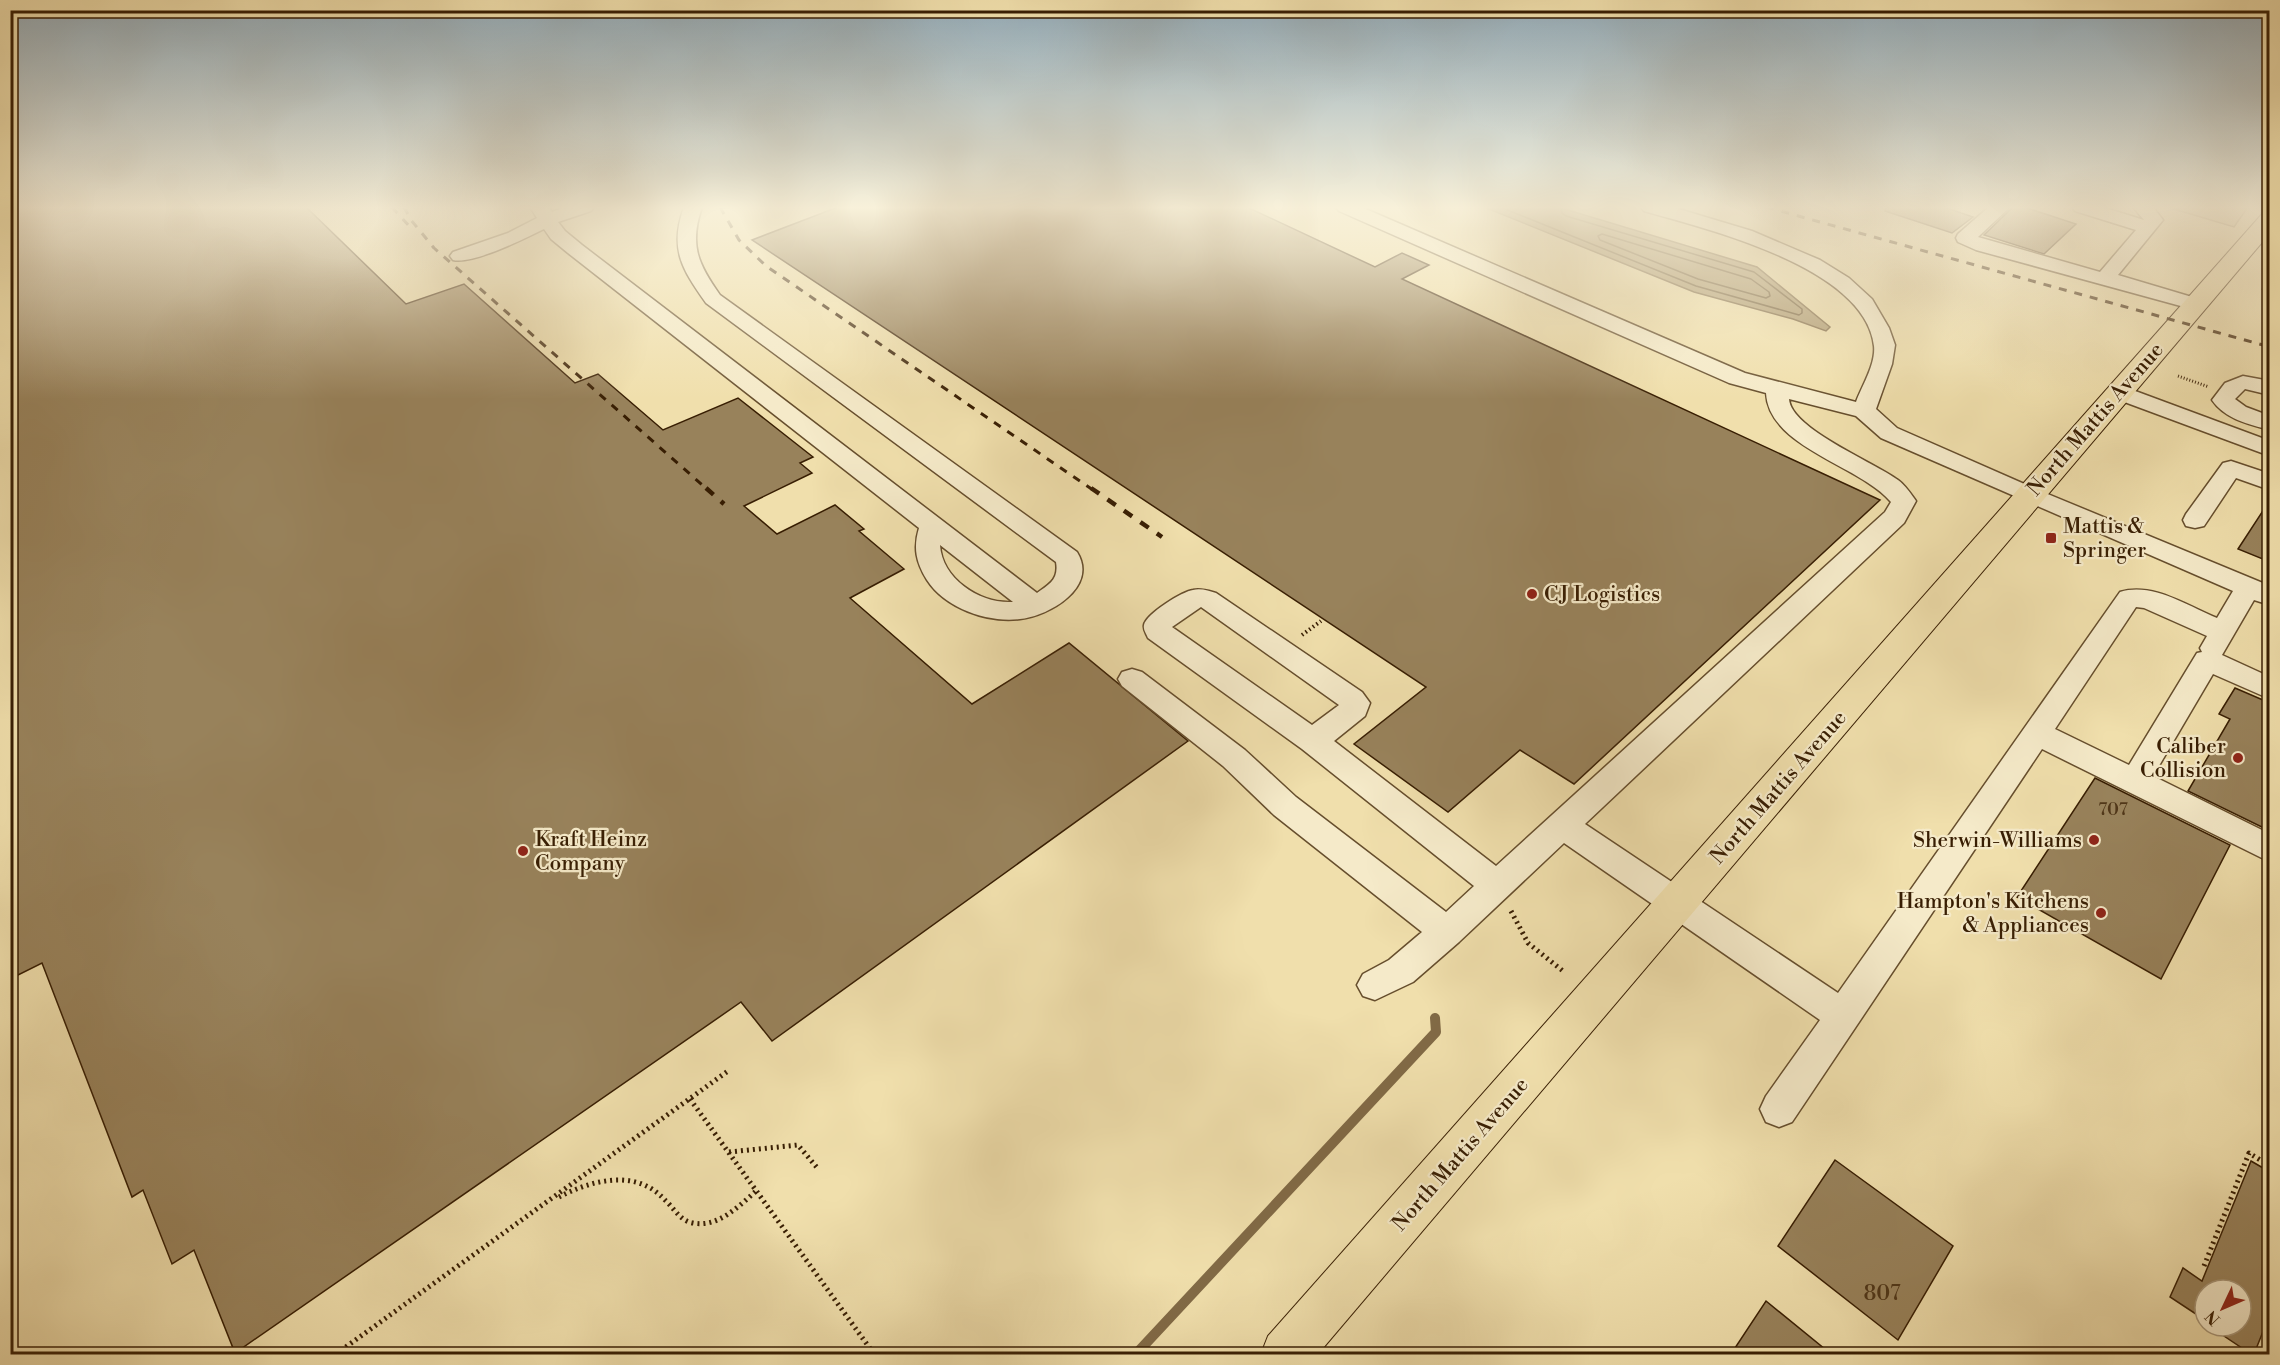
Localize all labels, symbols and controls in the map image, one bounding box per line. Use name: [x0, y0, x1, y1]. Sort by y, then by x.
street label: North Mattis Avenue: [2022, 338, 2170, 502]
place label: Mattis & Springer: [2063, 514, 2146, 564]
marker: Mattis & Springer: [2044, 531, 2058, 545]
place label: CJ Logistics: [1544, 582, 1660, 608]
marker: CJ Logistics: [1525, 587, 1539, 601]
street label: North Mattis Avenue: [1705, 706, 1853, 870]
place label: Caliber Collision: [2140, 734, 2226, 784]
marker: Caliber Collision: [2231, 751, 2245, 765]
house number: 707: [2098, 798, 2128, 821]
place label: Kraft Heinz Company: [535, 827, 647, 877]
place label: Sherwin-Williams: [1913, 828, 2082, 854]
marker: Sherwin-Williams: [2087, 833, 2101, 847]
marker: Kraft Heinz Company: [516, 844, 530, 858]
place label: Hampton's Kitchens & Appliances: [1897, 889, 2089, 939]
marker: Hampton's Kitchens & Appliances: [2094, 906, 2108, 920]
street label: North Mattis Avenue: [1387, 1073, 1535, 1237]
north arrow: [2193, 1278, 2253, 1338]
house number: 807: [1863, 1281, 1901, 1307]
text: N: [2201, 1306, 2225, 1329]

